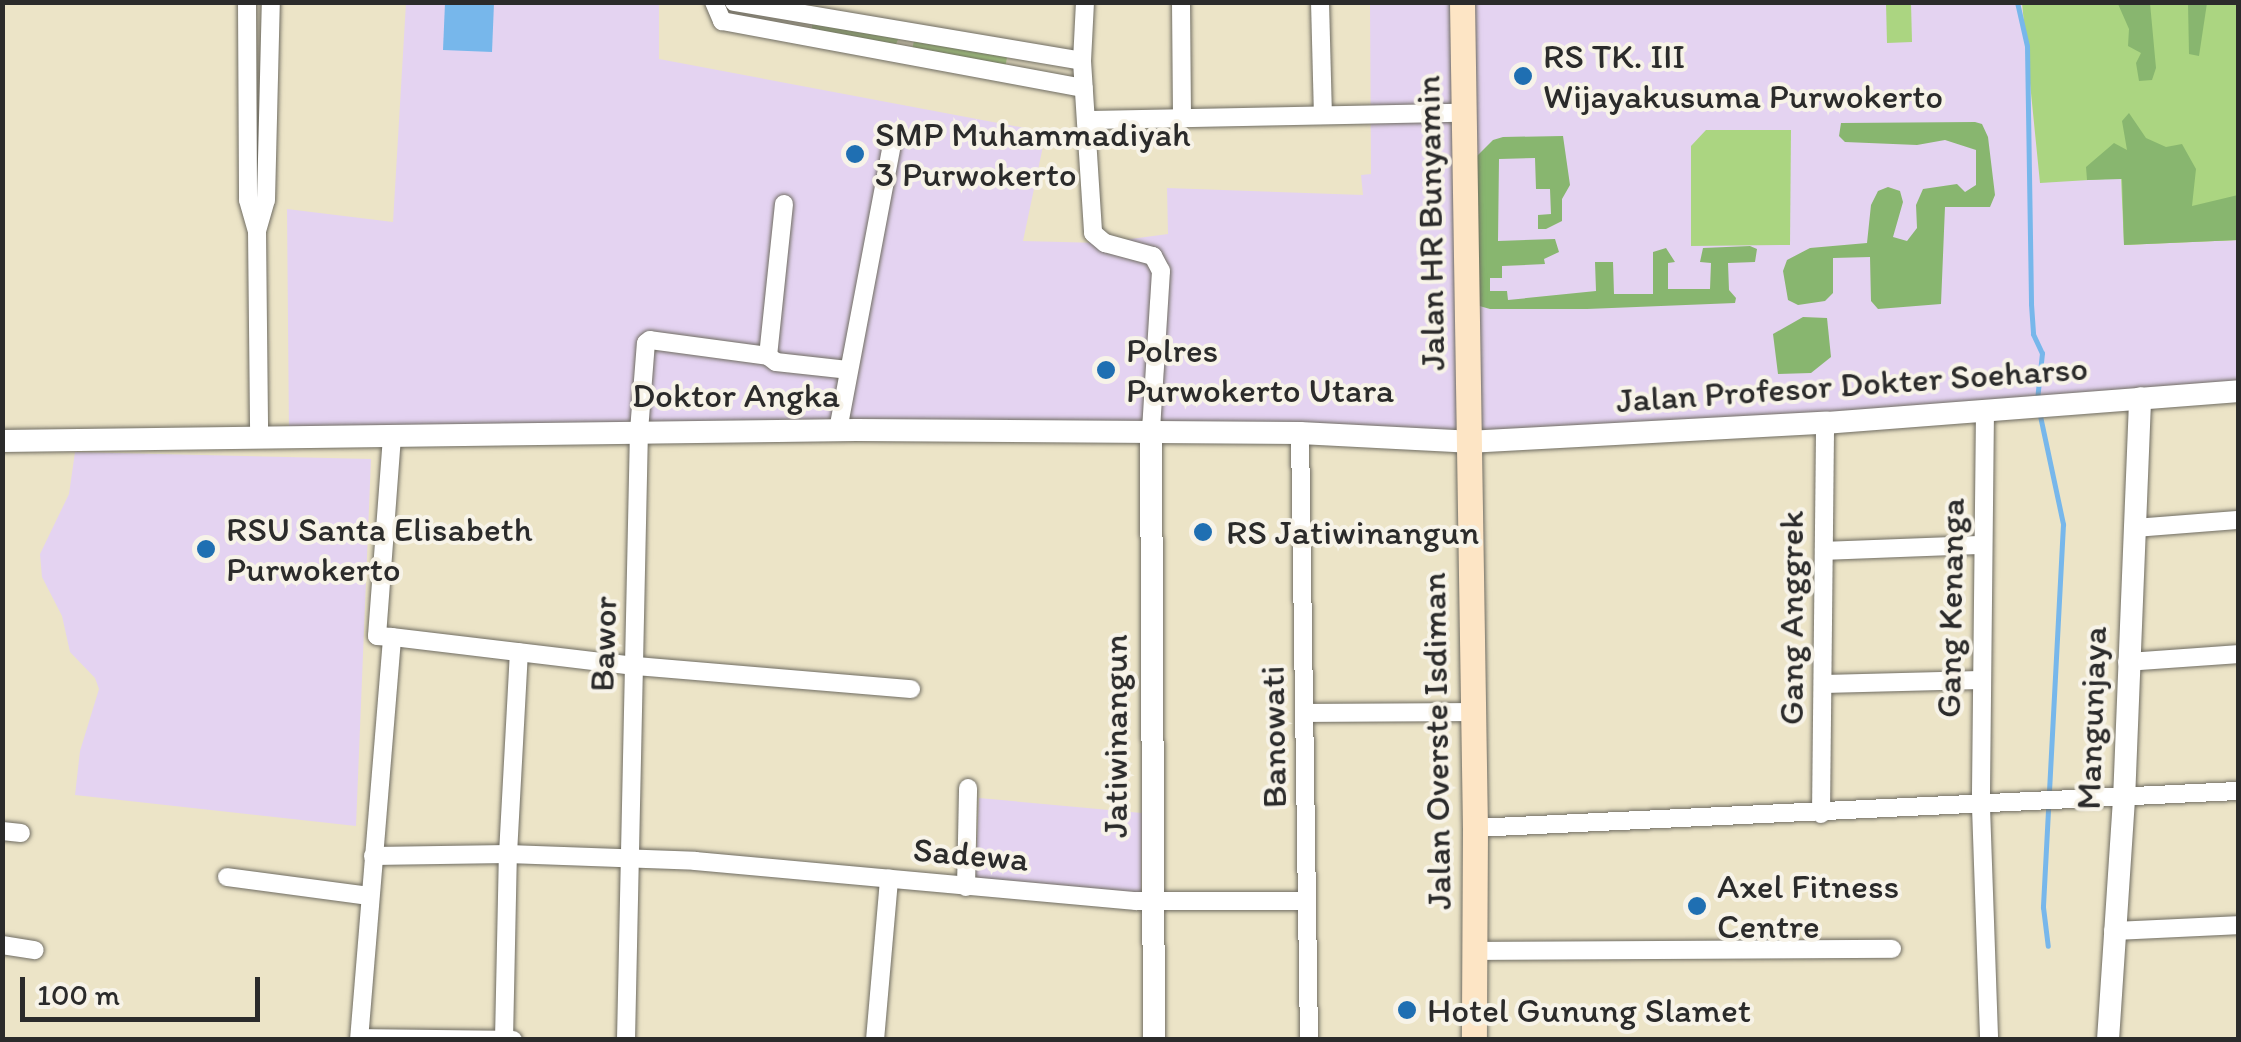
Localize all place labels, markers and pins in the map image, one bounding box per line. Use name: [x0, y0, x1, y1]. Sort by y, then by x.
place label: RS TK. III Wijayakusuma Purwokerto: [1543, 35, 1943, 117]
marker: RS TK. III Wijayakusuma Purwokerto: [1512, 65, 1534, 87]
place label: SMP Muhammadiyah 3 Purwokerto: [875, 113, 1191, 195]
marker: SMP Muhammadiyah 3 Purwokerto: [844, 143, 866, 165]
place label: Polres Purwokerto Utara: [1126, 329, 1394, 411]
marker: Polres Purwokerto Utara: [1095, 359, 1117, 381]
place label: RSU Santa Elisabeth Purwokerto: [226, 508, 531, 590]
place label: RS Jatiwinangun: [1226, 511, 1479, 553]
marker: RS Jatiwinangun: [1190, 519, 1216, 545]
marker: RSU Santa Elisabeth Purwokerto: [195, 538, 217, 560]
place label: Axel Fitness Centre: [1717, 865, 1898, 947]
marker: Axel Fitness Centre: [1686, 895, 1708, 917]
place label: Hotel Gunung Slamet: [1427, 989, 1749, 1031]
marker: Hotel Gunung Slamet: [1396, 999, 1418, 1021]

